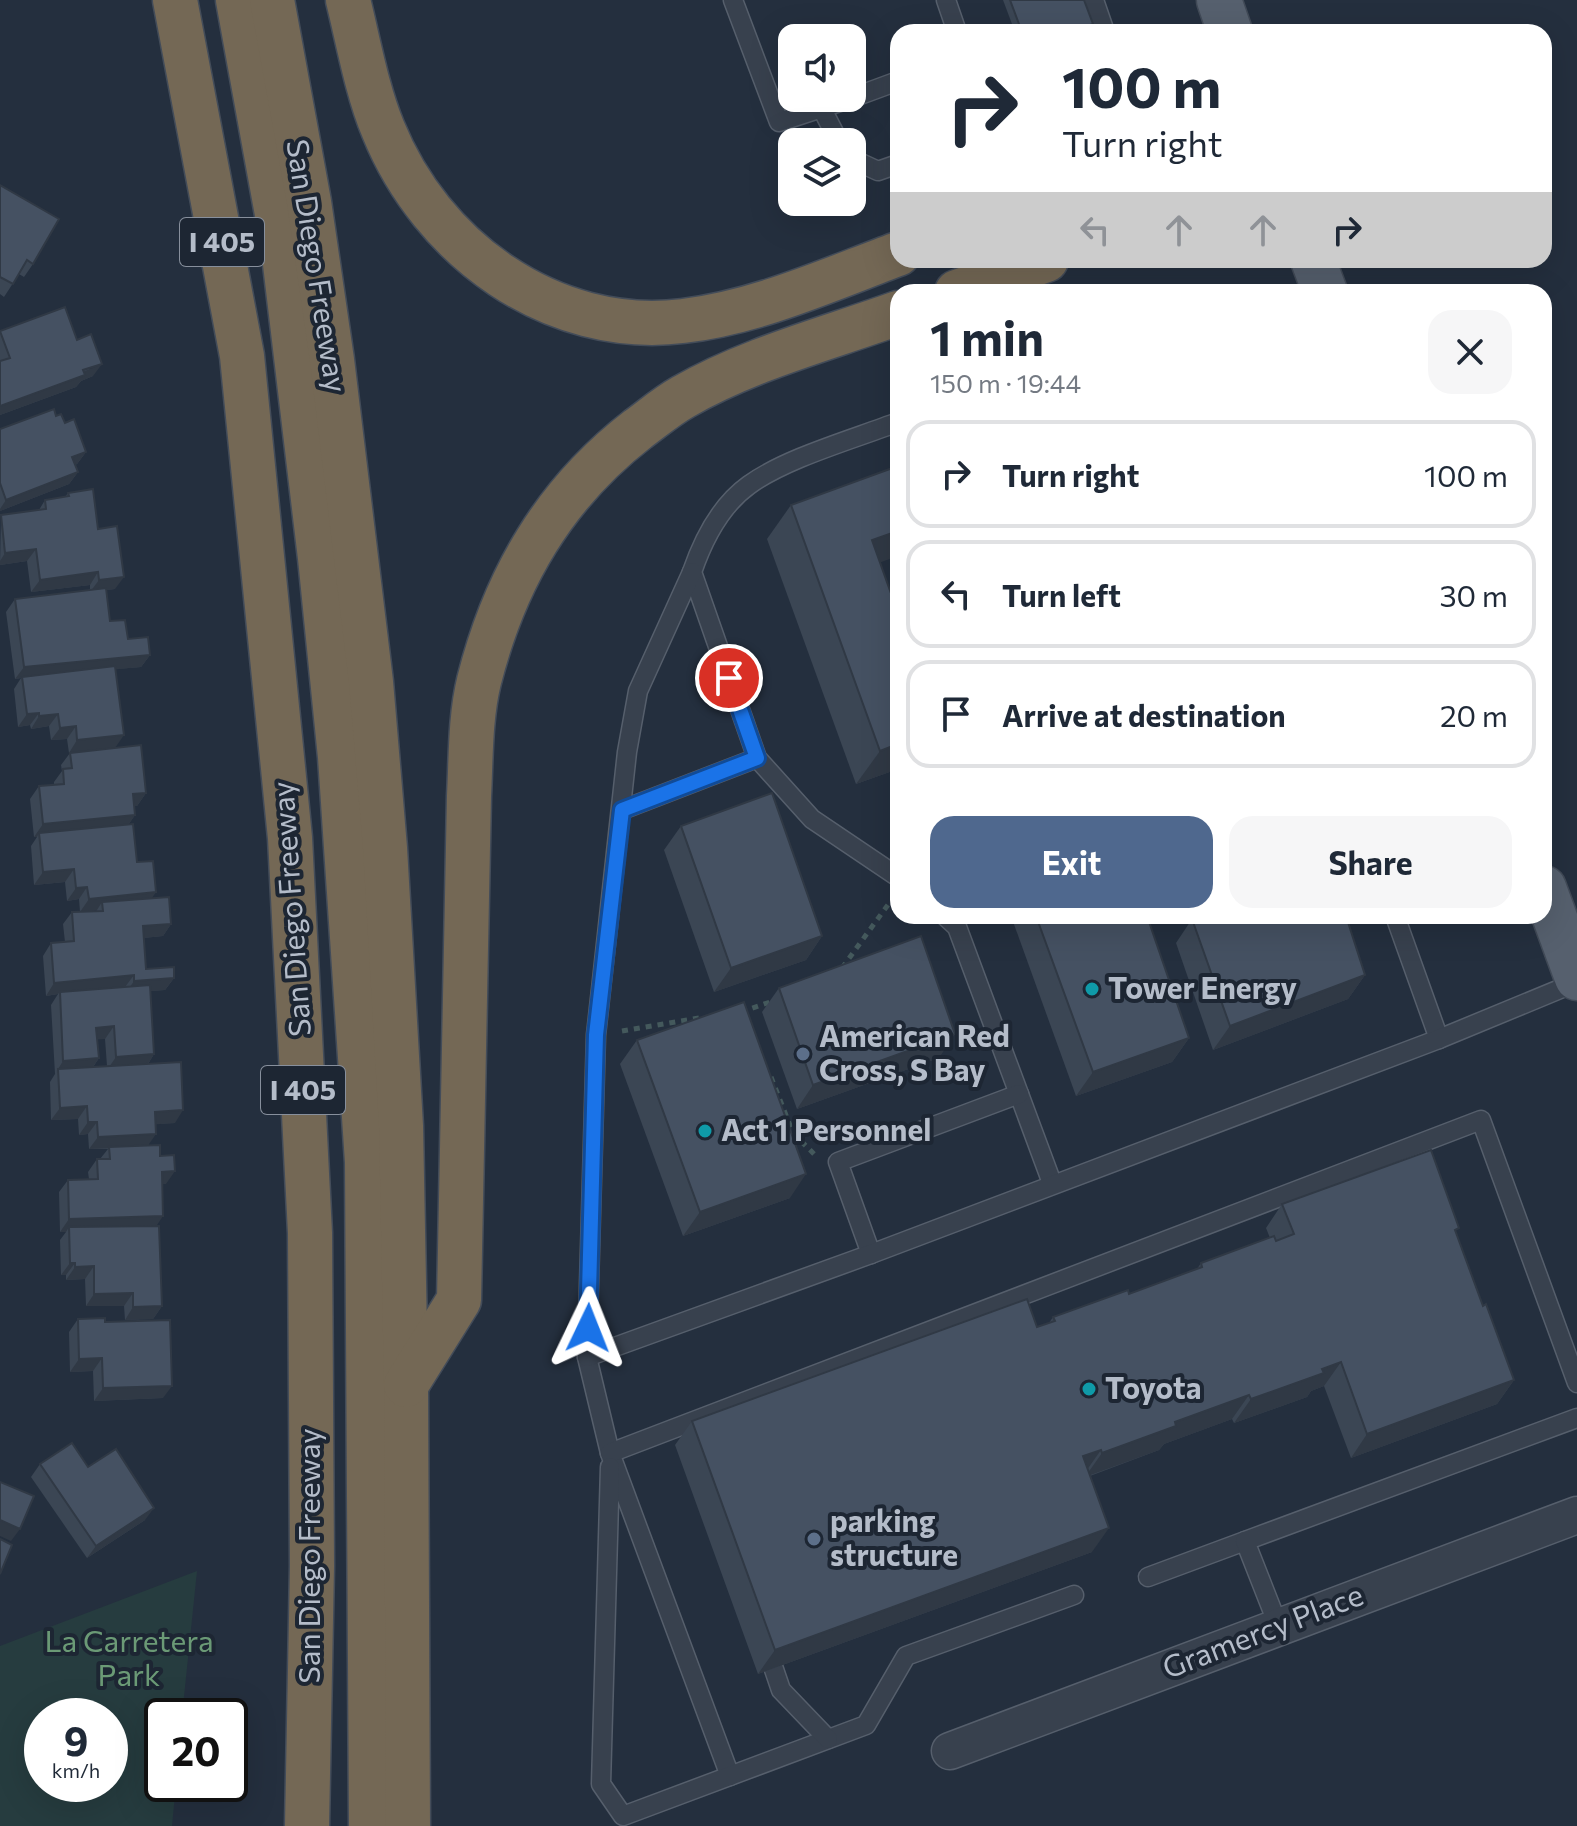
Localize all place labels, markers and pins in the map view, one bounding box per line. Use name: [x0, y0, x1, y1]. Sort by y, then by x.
pin: [695, 644, 763, 712]
place label: Tower Energy: [1108, 968, 1298, 1005]
marker: Tower Energy: [1083, 980, 1101, 998]
place label: American Red Cross, S Bay: [819, 1016, 1010, 1087]
marker: American Red Cross, S Bay: [794, 1045, 812, 1063]
place label: Act 1 Personnel: [721, 1110, 931, 1147]
marker: Act 1 Personnel: [696, 1122, 714, 1140]
place label: Toyota: [1105, 1368, 1202, 1405]
marker: Toyota: [1080, 1380, 1098, 1398]
place label: parking structure: [830, 1501, 958, 1572]
marker: parking structure: [805, 1530, 823, 1548]

